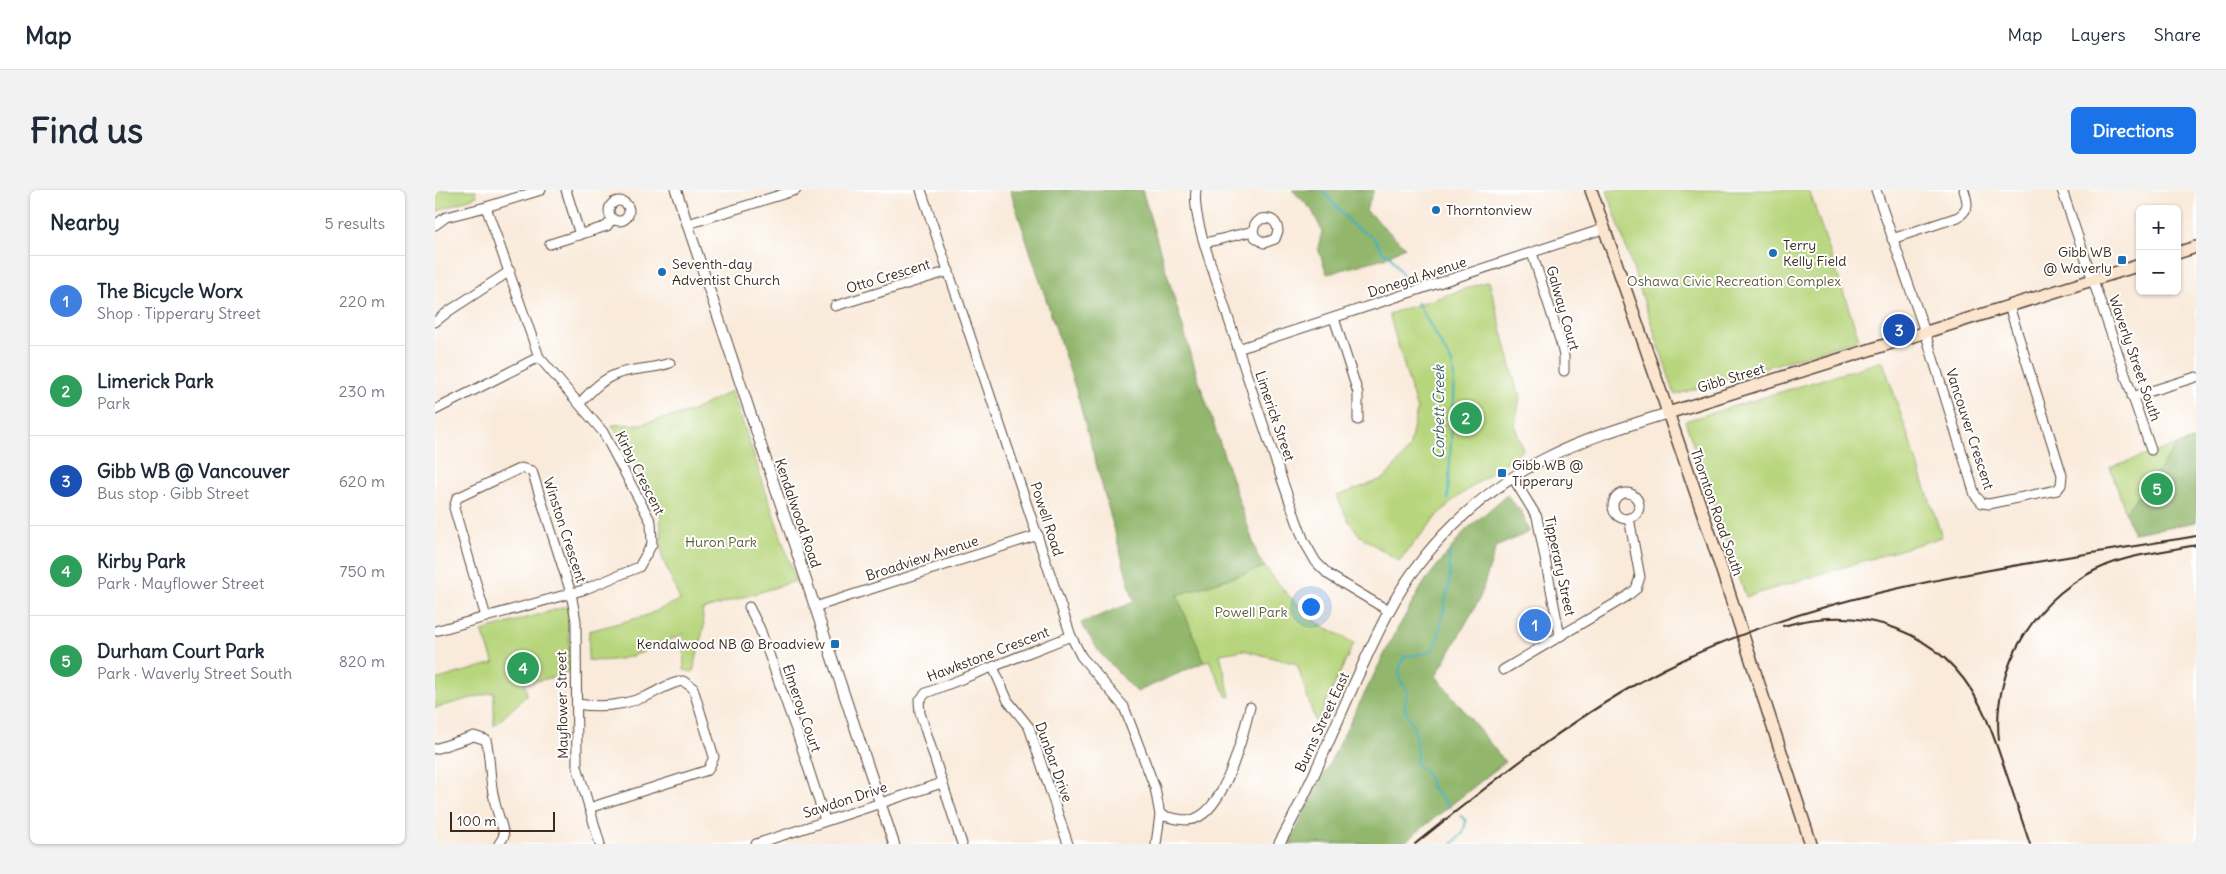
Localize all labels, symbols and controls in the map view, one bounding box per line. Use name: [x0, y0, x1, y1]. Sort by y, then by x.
text: Map: [25, 20, 72, 50]
text: Map: [2007, 23, 2042, 46]
text: Layers: [2070, 23, 2126, 46]
text: Share: [2154, 23, 2201, 46]
button: Directions: [2071, 107, 2196, 154]
text: Find us: [30, 108, 143, 152]
place label: Thorntonview: [1446, 201, 1532, 219]
marker: Thorntonview: [1430, 204, 1442, 216]
map controls: [2136, 205, 2181, 295]
button: +: [2136, 205, 2181, 250]
text: Nearby: [50, 209, 120, 236]
text: 5 results: [324, 213, 385, 233]
place label: Terry Kelly Field: [1783, 236, 1846, 270]
place label: Gibb WB @ Waverly: [2043, 243, 2112, 277]
marker: Terry Kelly Field: [1767, 247, 1779, 259]
button: −: [2136, 250, 2181, 295]
street label: Donegal Avenue: [1365, 253, 1469, 301]
marker: Gibb WB @ Waverly: [2116, 254, 2128, 266]
place label: Seventh-day Adventist Church: [672, 255, 780, 289]
street label: Otto Crescent: [844, 255, 932, 297]
street label: Galway Court: [1542, 264, 1584, 353]
marker: Seventh-day Adventist Church: [656, 266, 668, 278]
park label: Oshawa Civic Recreation Complex: [1627, 272, 1841, 290]
text: The Bicycle Worx: [97, 279, 243, 303]
text: 1: [63, 291, 69, 311]
text: 220 m: [339, 291, 385, 311]
street label: Waverly Street South: [2105, 293, 2165, 423]
text: Shop · Tipperary Street: [97, 303, 261, 323]
pin: 3: [1883, 311, 1915, 349]
street label: Gibb Street: [1695, 359, 1767, 397]
water label: Corbett Creek: [1429, 364, 1448, 459]
street label: Vancouver Crescent: [1942, 366, 1998, 492]
street label: Limerick Street: [1251, 368, 1299, 464]
text: Limerick Park: [97, 369, 214, 393]
text: 2: [62, 381, 70, 401]
text: 230 m: [339, 381, 385, 401]
text: Park: [97, 393, 130, 413]
pin: 2: [1450, 399, 1482, 437]
street label: Kirby Crescent: [611, 428, 669, 518]
street label: Thornton Road South: [1687, 446, 1747, 578]
street label: Kendalwood Road: [771, 456, 825, 570]
place label: Gibb WB @ Tipperary: [1512, 456, 1583, 490]
text: Gibb WB @ Vancouver: [97, 459, 290, 483]
marker: Gibb WB @ Tipperary: [1496, 467, 1508, 479]
pin: 5: [2141, 470, 2173, 508]
text: 3: [61, 471, 71, 491]
text: 620 m: [339, 471, 385, 491]
street label: Winston Crescent: [539, 475, 591, 585]
street label: Powell Road: [1027, 480, 1067, 558]
text: Bus stop · Gibb Street: [97, 483, 249, 503]
street label: Tipperary Street: [1541, 514, 1579, 618]
street label: Broadview Avenue: [863, 531, 981, 585]
park label: Huron Park: [685, 533, 757, 551]
text: Kirby Park: [97, 549, 186, 573]
text: 4: [61, 561, 71, 581]
text: 750 m: [340, 561, 385, 581]
text: Park · Mayflower Street: [97, 573, 264, 593]
your location: [1298, 594, 1324, 620]
park label: Powell Park: [1214, 603, 1288, 621]
pin: 1: [1519, 606, 1551, 644]
street label: Hawkstone Crescent: [924, 622, 1052, 686]
place label: Kendalwood NB @ Broadview: [637, 635, 825, 653]
marker: Kendalwood NB @ Broadview: [829, 638, 841, 650]
text: Durham Court Park: [97, 639, 264, 663]
pin: 4: [507, 649, 539, 687]
text: 5: [61, 651, 71, 671]
text: 820 m: [339, 651, 385, 671]
street label: Mayflower Street: [552, 651, 572, 759]
street label: Elmeroy Court: [779, 662, 825, 754]
text: Park · Waverly Street South: [97, 663, 292, 683]
street label: Burns Street East: [1291, 669, 1353, 775]
street label: Dunbar Drive: [1031, 719, 1077, 805]
street label: Sawdon Drive: [801, 778, 889, 822]
scale bar: [450, 809, 555, 832]
text: 100 m: [457, 812, 497, 830]

